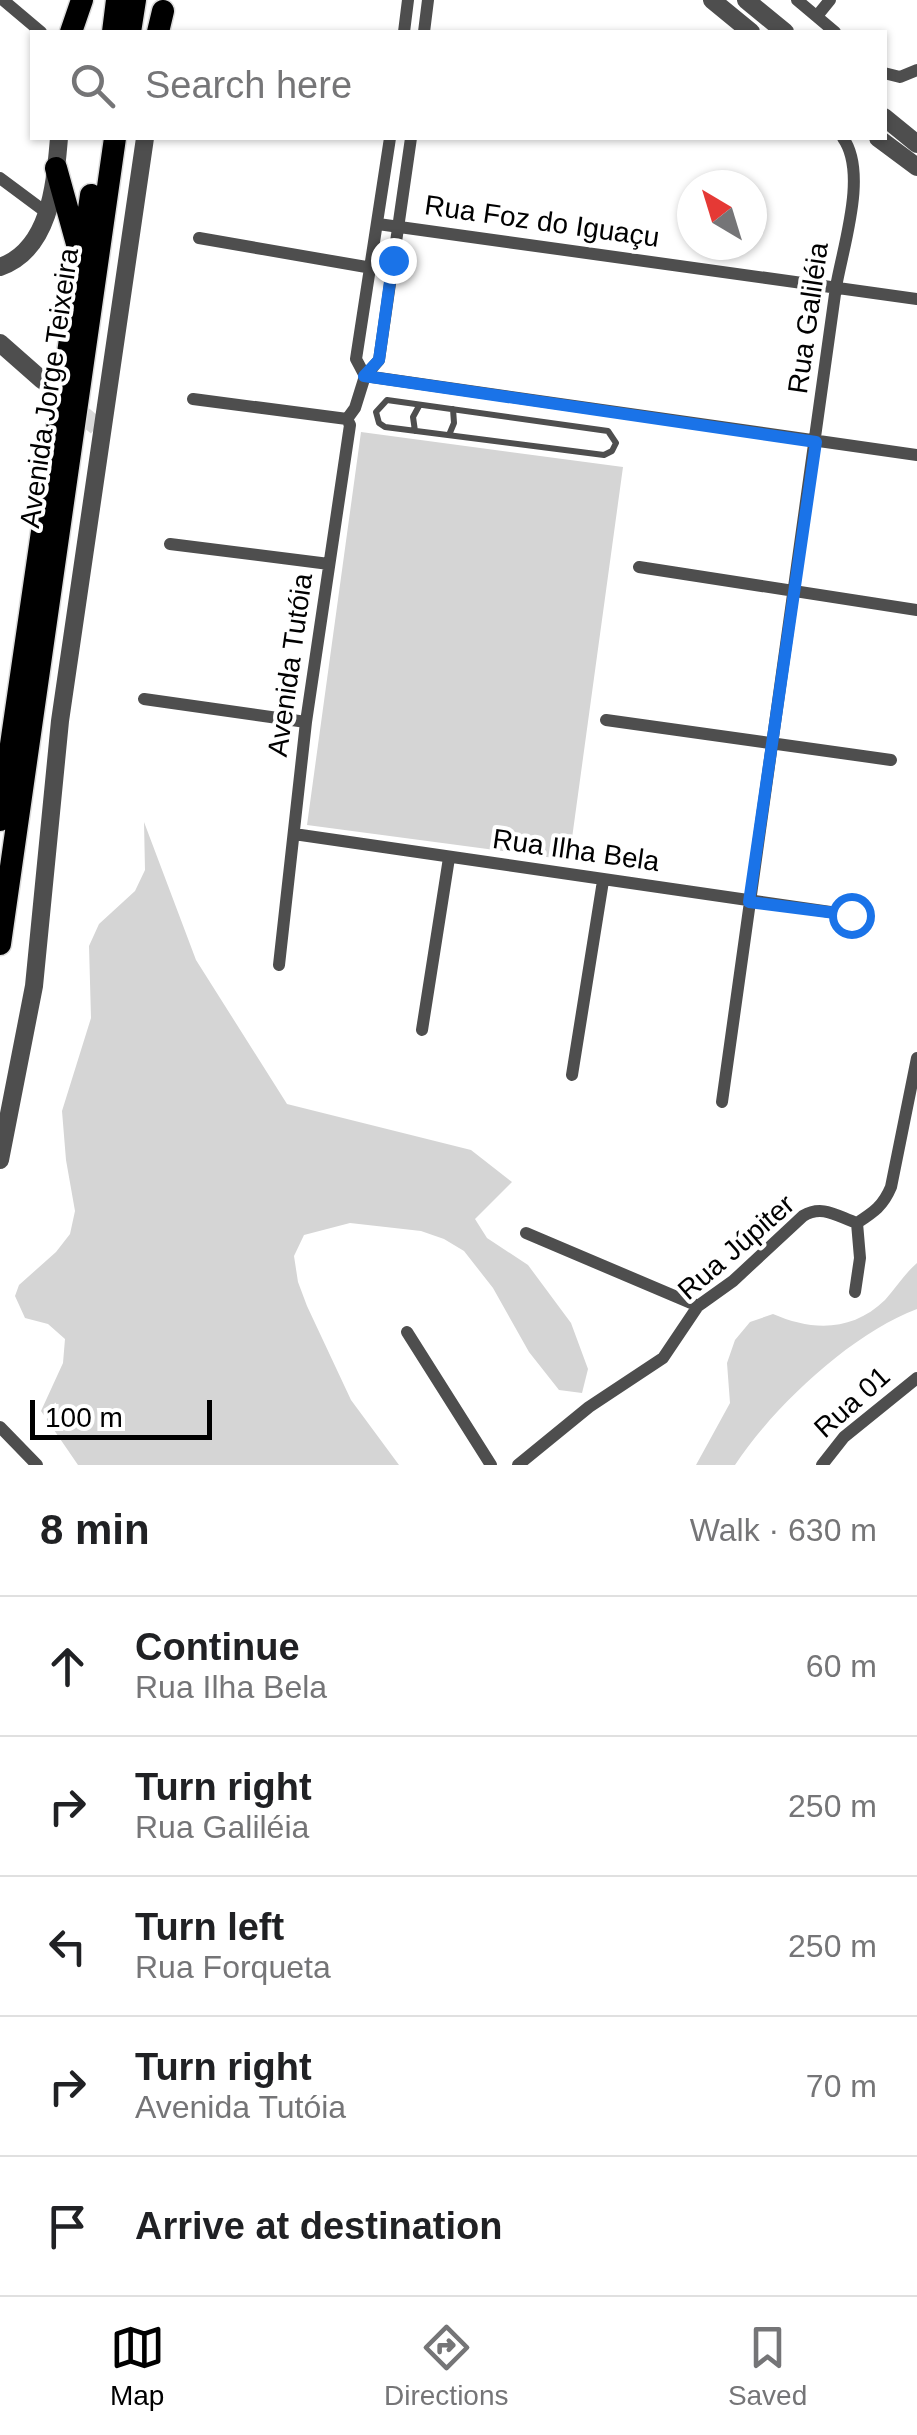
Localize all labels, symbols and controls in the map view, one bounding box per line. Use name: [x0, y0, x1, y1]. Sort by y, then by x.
search box: [30, 30, 887, 140]
icon: search: [65, 58, 120, 113]
text: Search here: [145, 64, 352, 106]
north arrow: [677, 170, 767, 260]
street label: Rua Foz do Iguaçu: [423, 189, 661, 253]
route end: [371, 238, 417, 284]
street label: Rua Galiléia: [782, 240, 834, 396]
street label: Avenida Jorge Teixeira: [14, 246, 84, 530]
street label: Avenida Tutóia: [262, 571, 318, 759]
street label: Rua Ilha Bela: [491, 823, 662, 877]
route start: [829, 893, 875, 939]
street label: Rua Júpiter: [672, 1188, 800, 1306]
street label: Rua 01: [808, 1360, 896, 1444]
scale bar: [30, 1395, 212, 1440]
text: 100 m: [45, 1402, 123, 1433]
text: 8 min: [40, 1506, 150, 1553]
text: Walk · 630 m: [690, 1512, 877, 1548]
text: Continue: [135, 1626, 300, 1668]
icon: ahead: [40, 1639, 95, 1694]
text: 60 m: [806, 1648, 877, 1684]
text: Rua Ilha Bela: [135, 1669, 327, 1705]
text: Turn right: [135, 1766, 312, 1808]
icon: right: [40, 1779, 95, 1834]
text: 250 m: [788, 1788, 877, 1824]
text: Rua Galiléia: [135, 1809, 309, 1845]
text: Turn left: [135, 1906, 284, 1948]
icon: left: [40, 1919, 95, 1974]
text: 250 m: [788, 1928, 877, 1964]
text: Rua Forqueta: [135, 1949, 331, 1985]
text: Turn right: [135, 2046, 312, 2088]
icon: right: [40, 2059, 95, 2114]
text: 70 m: [806, 2068, 877, 2104]
text: Avenida Tutóia: [135, 2089, 346, 2125]
icon: arrive: [40, 2199, 95, 2254]
text: Arrive at destination: [135, 2205, 502, 2247]
tab: Map: [110, 2320, 165, 2412]
tab: Directions: [384, 2320, 509, 2412]
tab: Saved: [728, 2320, 807, 2412]

